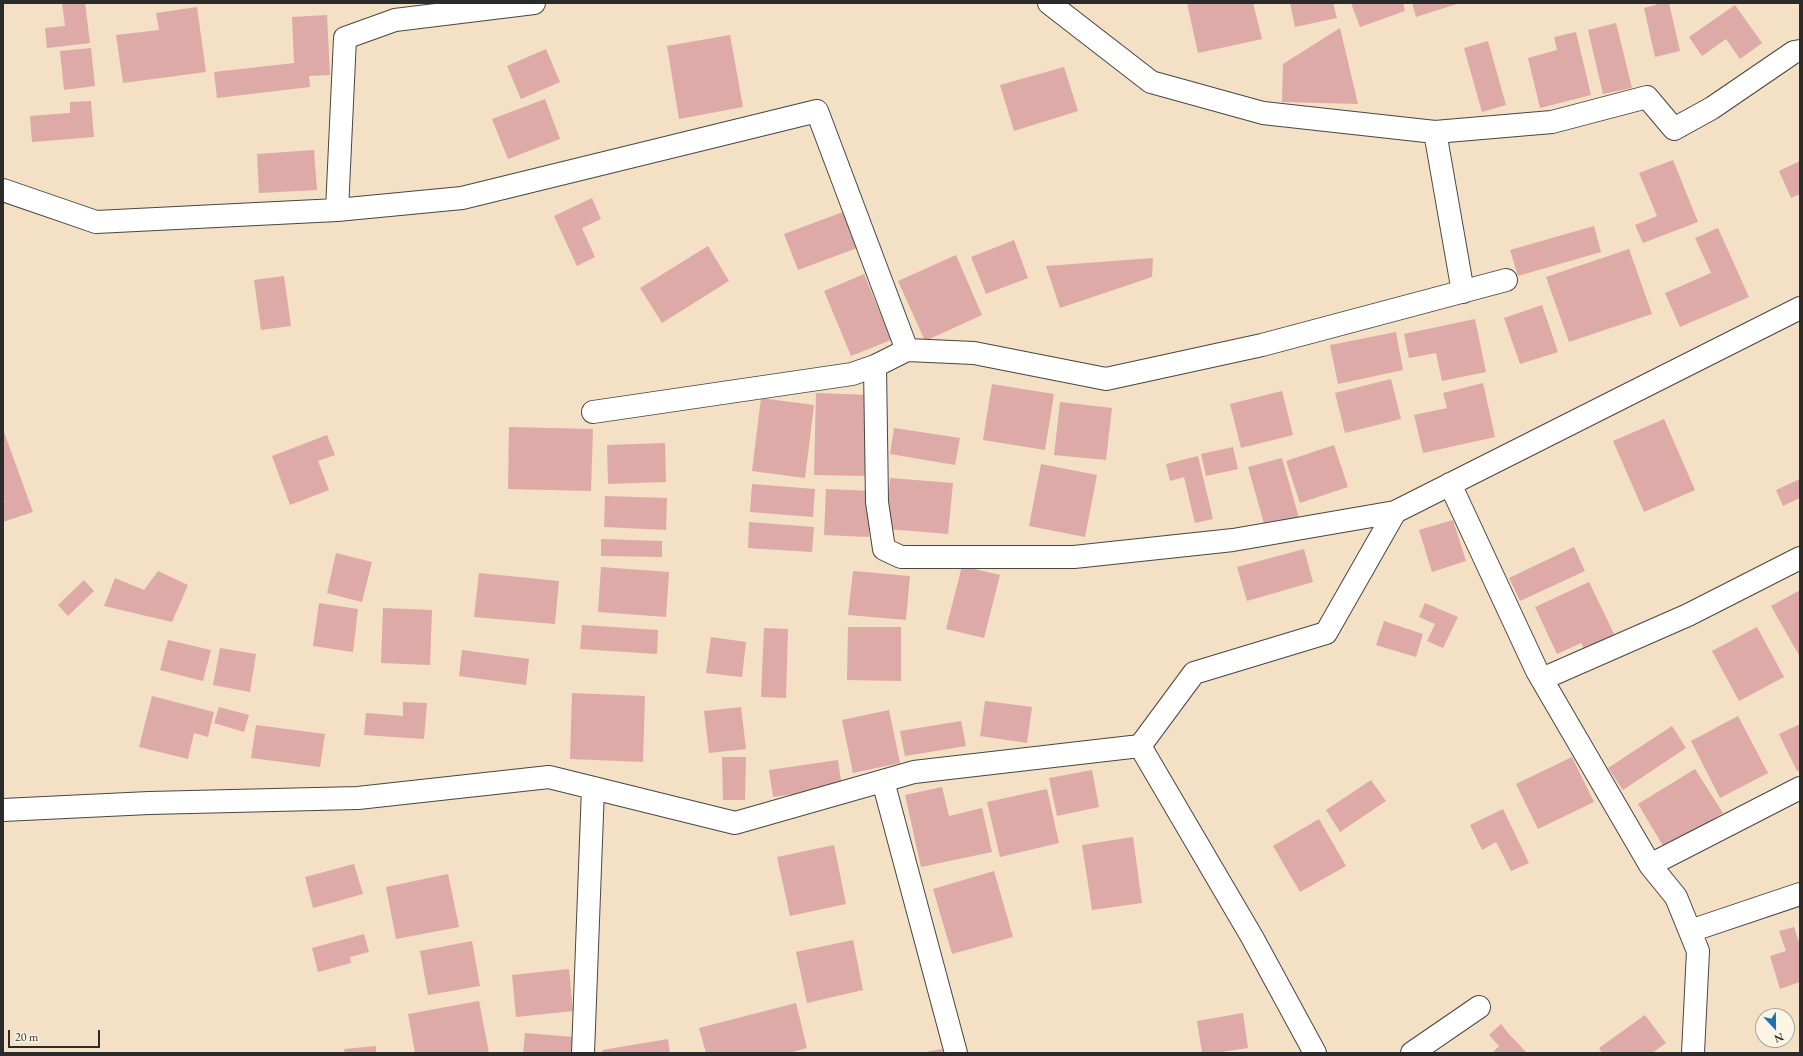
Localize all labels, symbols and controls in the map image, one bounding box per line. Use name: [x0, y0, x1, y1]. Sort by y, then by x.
north arrow: [1755, 1008, 1795, 1048]
scale bar: [10, 1022, 102, 1048]
text: 20 m: [15, 1029, 38, 1045]
text: N: [1772, 1030, 1786, 1046]

